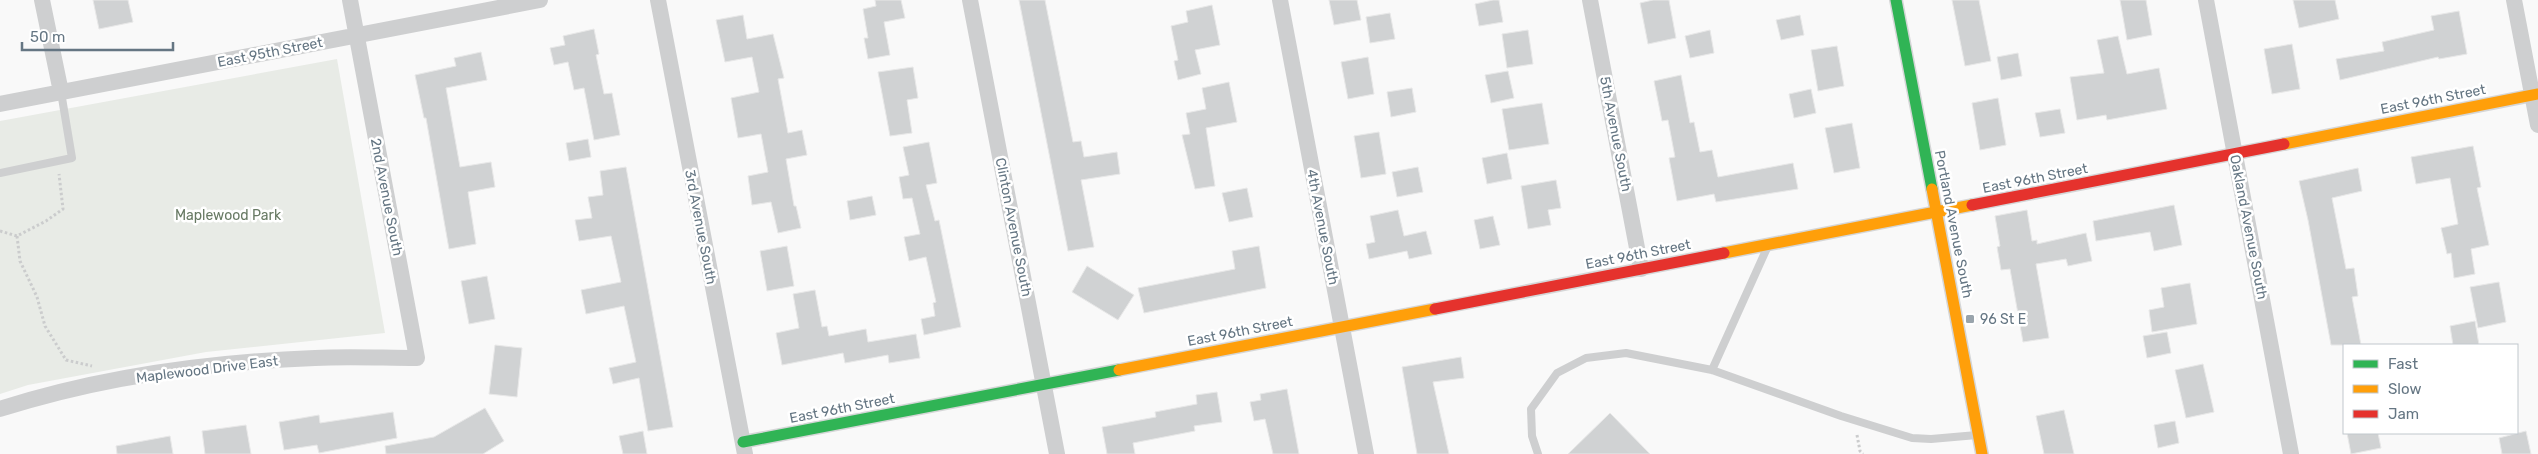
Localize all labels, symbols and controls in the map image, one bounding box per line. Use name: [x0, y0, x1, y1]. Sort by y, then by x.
scale bar: [22, 20, 174, 52]
text: 50 m: [30, 28, 65, 46]
street label: East 95th Street: [216, 34, 325, 71]
street label: 5th Avenue South: [1596, 75, 1635, 193]
street label: East 96th Street: [2379, 81, 2488, 118]
street label: 2nd Avenue South: [367, 137, 406, 257]
street label: Portland Avenue South: [1931, 149, 1976, 300]
street label: Oakland Avenue South: [2226, 153, 2271, 301]
street label: Clinton Avenue South: [992, 156, 1035, 298]
street label: East 96th Street: [1981, 160, 2090, 197]
street label: 3rd Avenue South: [681, 168, 720, 286]
street label: 4th Avenue South: [1303, 168, 1342, 286]
park label: Maplewood Park: [175, 207, 282, 224]
street label: East 96th Street: [1584, 236, 1693, 273]
place label: 96 St E: [1980, 311, 2026, 328]
street label: East 96th Street: [1186, 313, 1295, 350]
marker: 96 St E: [1964, 313, 1976, 325]
legend: [2343, 344, 2518, 434]
street label: Maplewood Drive East: [135, 352, 280, 387]
text: Fast: [2388, 355, 2418, 373]
text: Slow: [2388, 380, 2421, 398]
street label: East 96th Street: [788, 390, 897, 427]
text: Jam: [2388, 405, 2419, 423]

